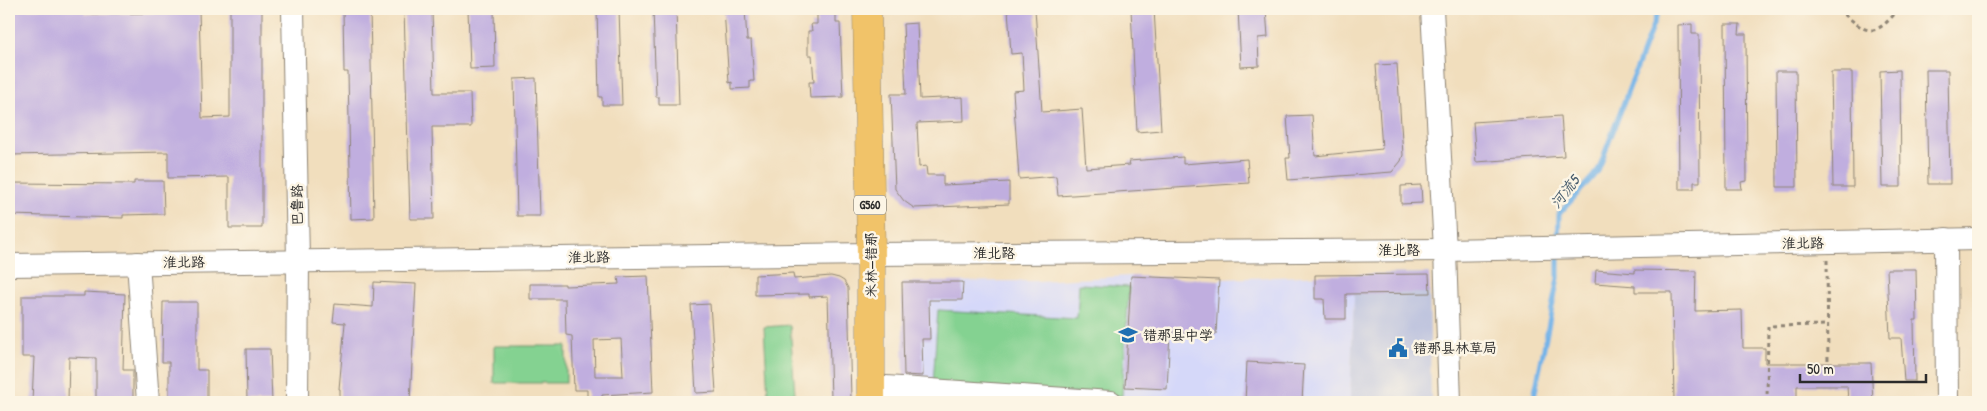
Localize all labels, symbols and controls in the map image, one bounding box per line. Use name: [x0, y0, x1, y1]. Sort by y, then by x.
water label: 河流5: [1545, 170, 1585, 212]
street label: 巴鲁路: [287, 184, 306, 226]
road number: G560: [854, 196, 886, 214]
street label: 米林—错那: [861, 232, 880, 298]
street label: 淮北路: [1782, 233, 1824, 252]
street label: 淮北路: [1378, 240, 1420, 259]
street label: 淮北路: [973, 243, 1015, 262]
street label: 淮北路: [568, 247, 610, 266]
street label: 淮北路: [163, 252, 205, 271]
school or university icon: 错那县中学: [1117, 324, 1139, 346]
place label: 错那县中学: [1143, 325, 1213, 344]
public building icon: 错那县林草局: [1387, 337, 1409, 359]
place label: 错那县林草局: [1413, 338, 1497, 357]
scale bar: [1800, 351, 1926, 383]
text: 50 m: [1807, 358, 1834, 379]

